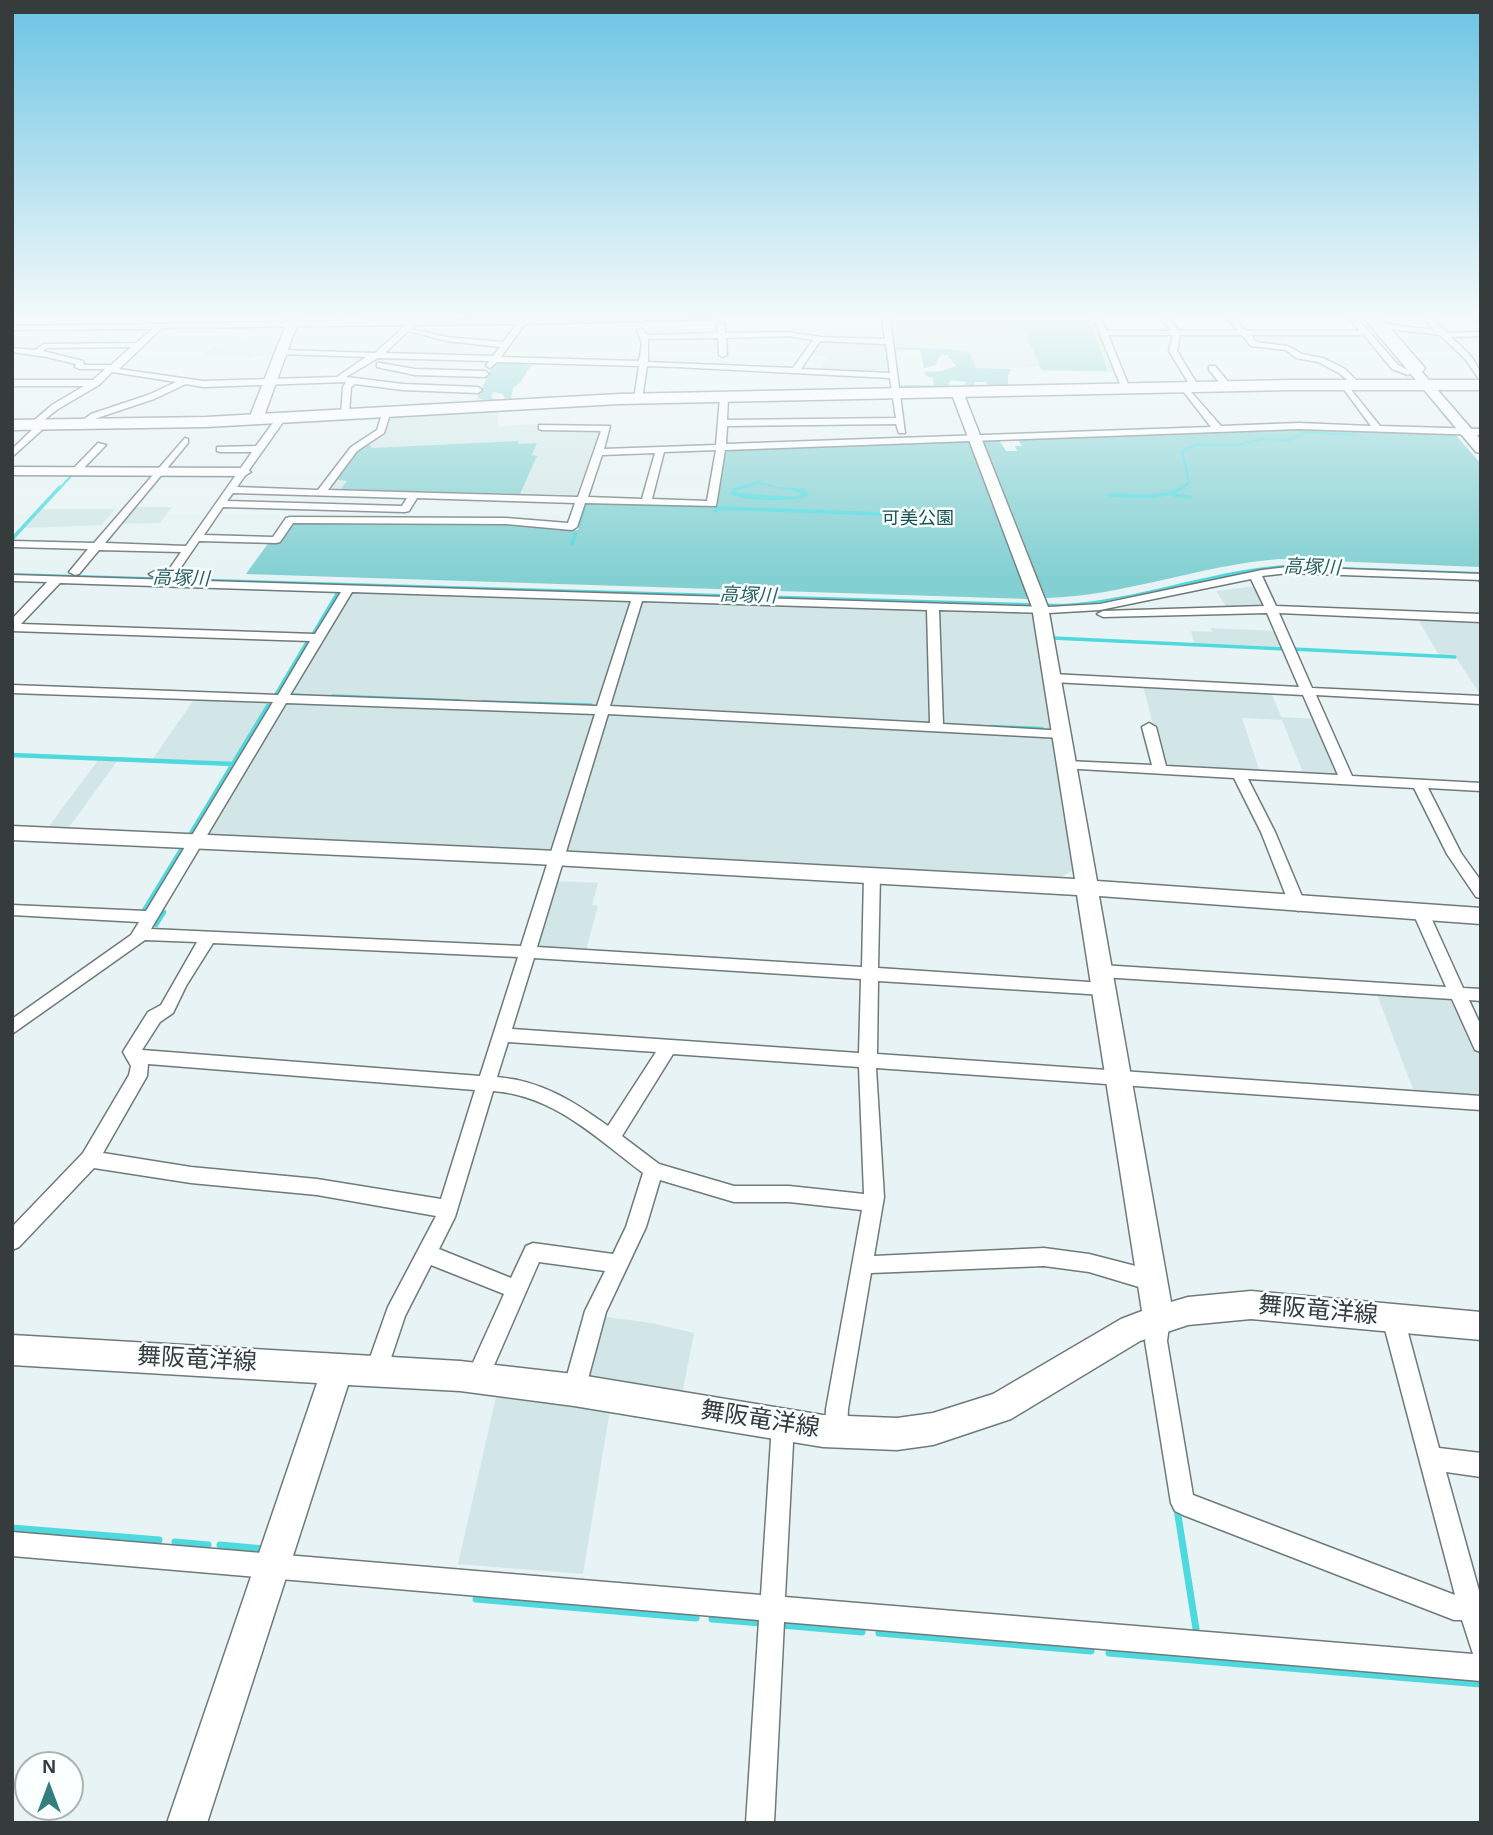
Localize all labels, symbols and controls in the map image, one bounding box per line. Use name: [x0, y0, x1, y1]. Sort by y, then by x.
park label: 可美公園: [882, 508, 954, 530]
water label: 高塚川: [1283, 556, 1341, 580]
water label: 高塚川: [152, 567, 210, 591]
water label: 高塚川: [719, 584, 777, 608]
street label: 舞阪竜洋線: [1257, 1291, 1379, 1331]
street label: 舞阪竜洋線: [136, 1342, 258, 1378]
street label: 舞阪竜洋線: [698, 1396, 822, 1444]
north arrow: [14, 1751, 84, 1821]
text: N: [42, 1756, 56, 1777]

